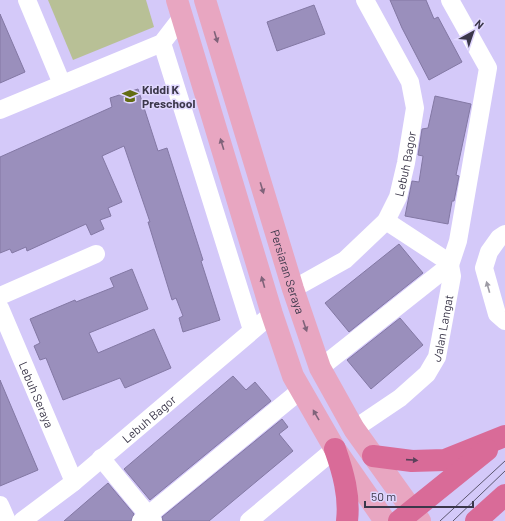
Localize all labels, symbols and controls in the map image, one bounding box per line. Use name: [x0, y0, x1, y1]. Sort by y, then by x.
north arrow: [453, 12, 493, 52]
text: N: [473, 17, 487, 31]
one-way arrow: [213, 32, 219, 44]
place label: Kiddi K Preschool: [142, 82, 195, 110]
school or university icon: Kiddi K Preschool: [121, 87, 139, 105]
street label: Lebuh Bagor: [391, 130, 418, 198]
one-way arrow: [219, 138, 225, 150]
one-way arrow: [259, 183, 265, 195]
street label: Persiaran Seraya: [268, 228, 308, 315]
one-way arrow: [260, 276, 266, 288]
one-way arrow: [485, 281, 491, 293]
street label: Jalan Langat: [429, 294, 455, 364]
one-way arrow: [302, 320, 308, 332]
street label: Lebuh Seraya: [17, 359, 57, 430]
street label: Lebuh Bagor: [119, 391, 179, 445]
one-way arrow: [312, 409, 319, 421]
one-way arrow: [406, 457, 418, 464]
scale bar: [365, 483, 473, 509]
text: 50 m: [371, 489, 396, 503]

